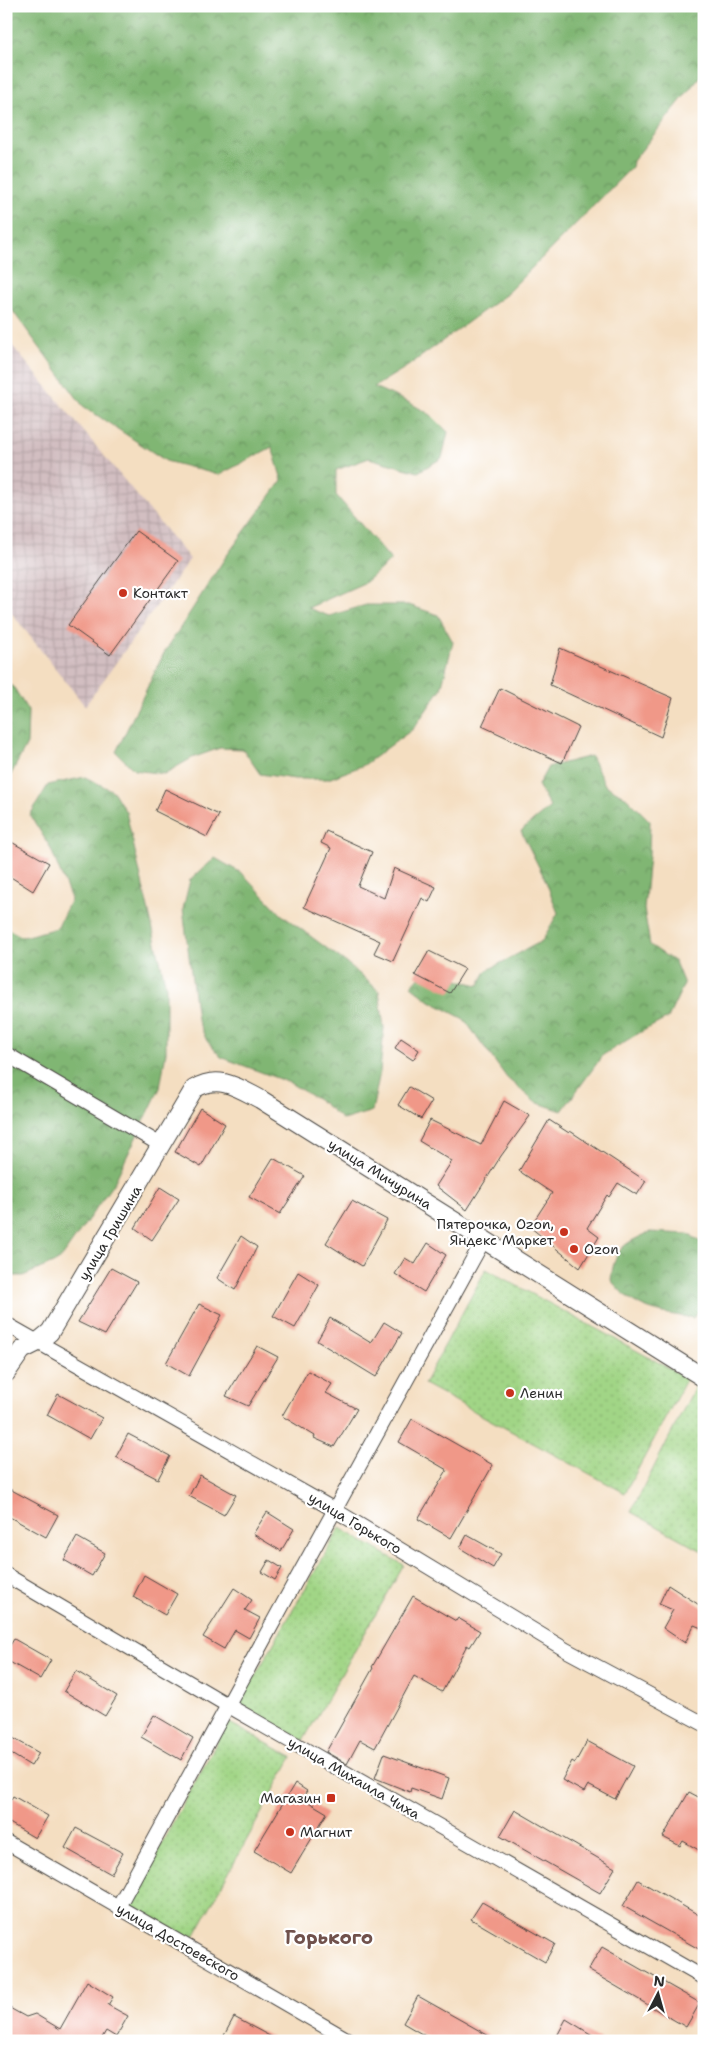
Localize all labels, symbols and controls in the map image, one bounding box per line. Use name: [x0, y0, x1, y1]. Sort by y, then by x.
place label: Контакт: [133, 584, 189, 602]
marker: Контакт: [117, 587, 129, 599]
street label: улица Мичурина: [325, 1135, 435, 1213]
street label: улица Гришина: [74, 1182, 146, 1284]
place label: Пятерочка, Ozon, Яндекс Маркет: [437, 1215, 555, 1249]
marker: Пятерочка, Ozon, Яндекс Маркет: [558, 1226, 570, 1238]
place label: Ozon: [584, 1240, 619, 1258]
marker: Ozon: [568, 1243, 580, 1255]
place label: Ленин: [520, 1384, 563, 1402]
marker: Ленин: [504, 1387, 516, 1399]
street label: улица Горького: [305, 1488, 405, 1558]
street label: улица Михаила Чиха: [285, 1733, 423, 1823]
place label: Магазин: [260, 1789, 321, 1807]
marker: Магазин: [325, 1792, 337, 1804]
place label: Магнит: [300, 1823, 353, 1841]
marker: Магнит: [284, 1826, 296, 1838]
street label: улица Достоевского: [113, 1899, 243, 1985]
district label: Горького: [285, 1925, 373, 1950]
north arrow: [632, 1970, 682, 2020]
text: N: [653, 1972, 666, 1991]

